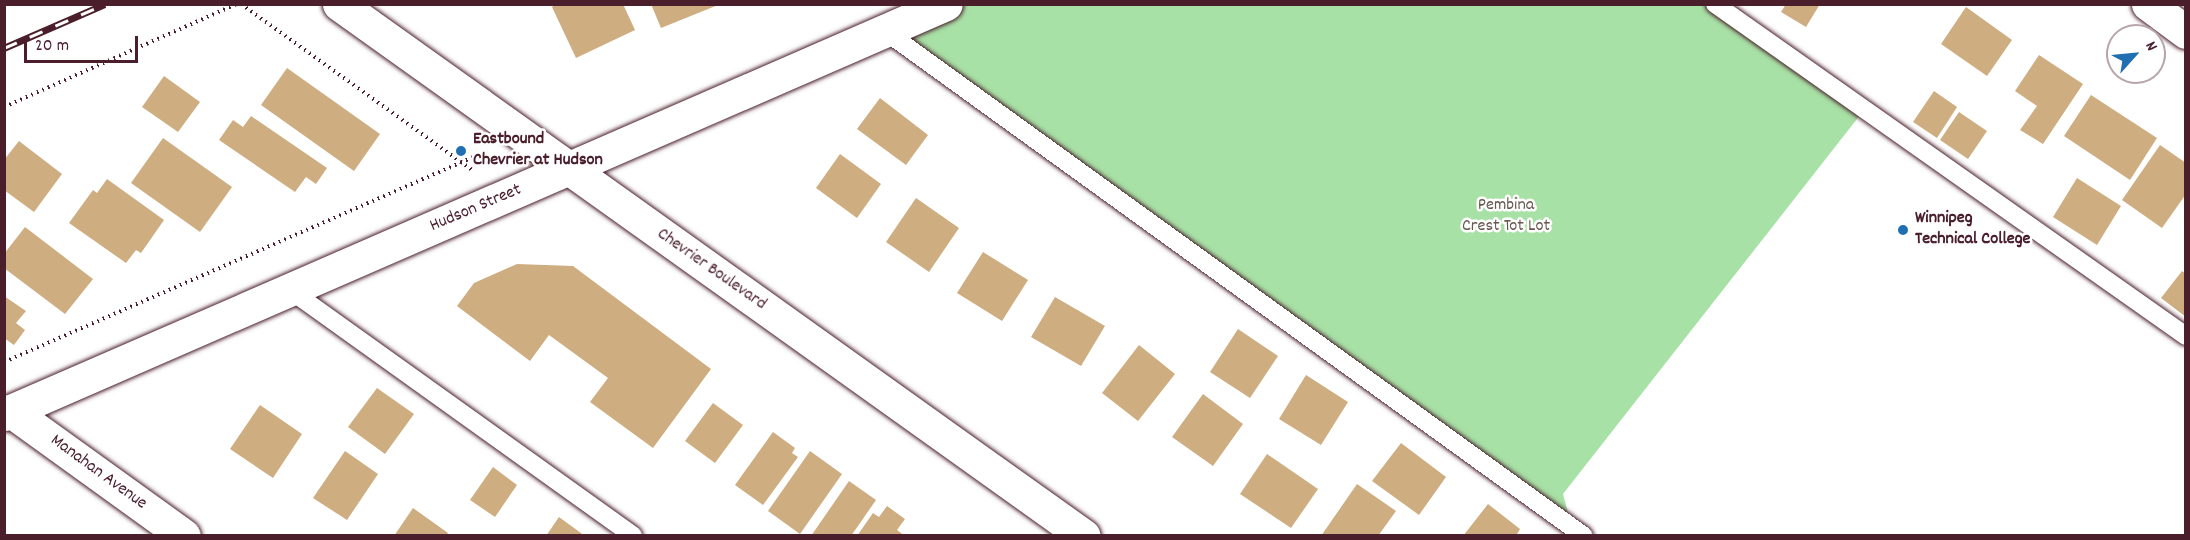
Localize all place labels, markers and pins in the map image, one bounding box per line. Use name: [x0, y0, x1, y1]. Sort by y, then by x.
place label: Eastbound Chevrier at Hudson: [473, 130, 603, 172]
marker: Eastbound Chevrier at Hudson: [454, 144, 468, 158]
place label: Winnipeg Technical College: [1915, 209, 2030, 252]
marker: Winnipeg Technical College: [1896, 223, 1910, 237]

